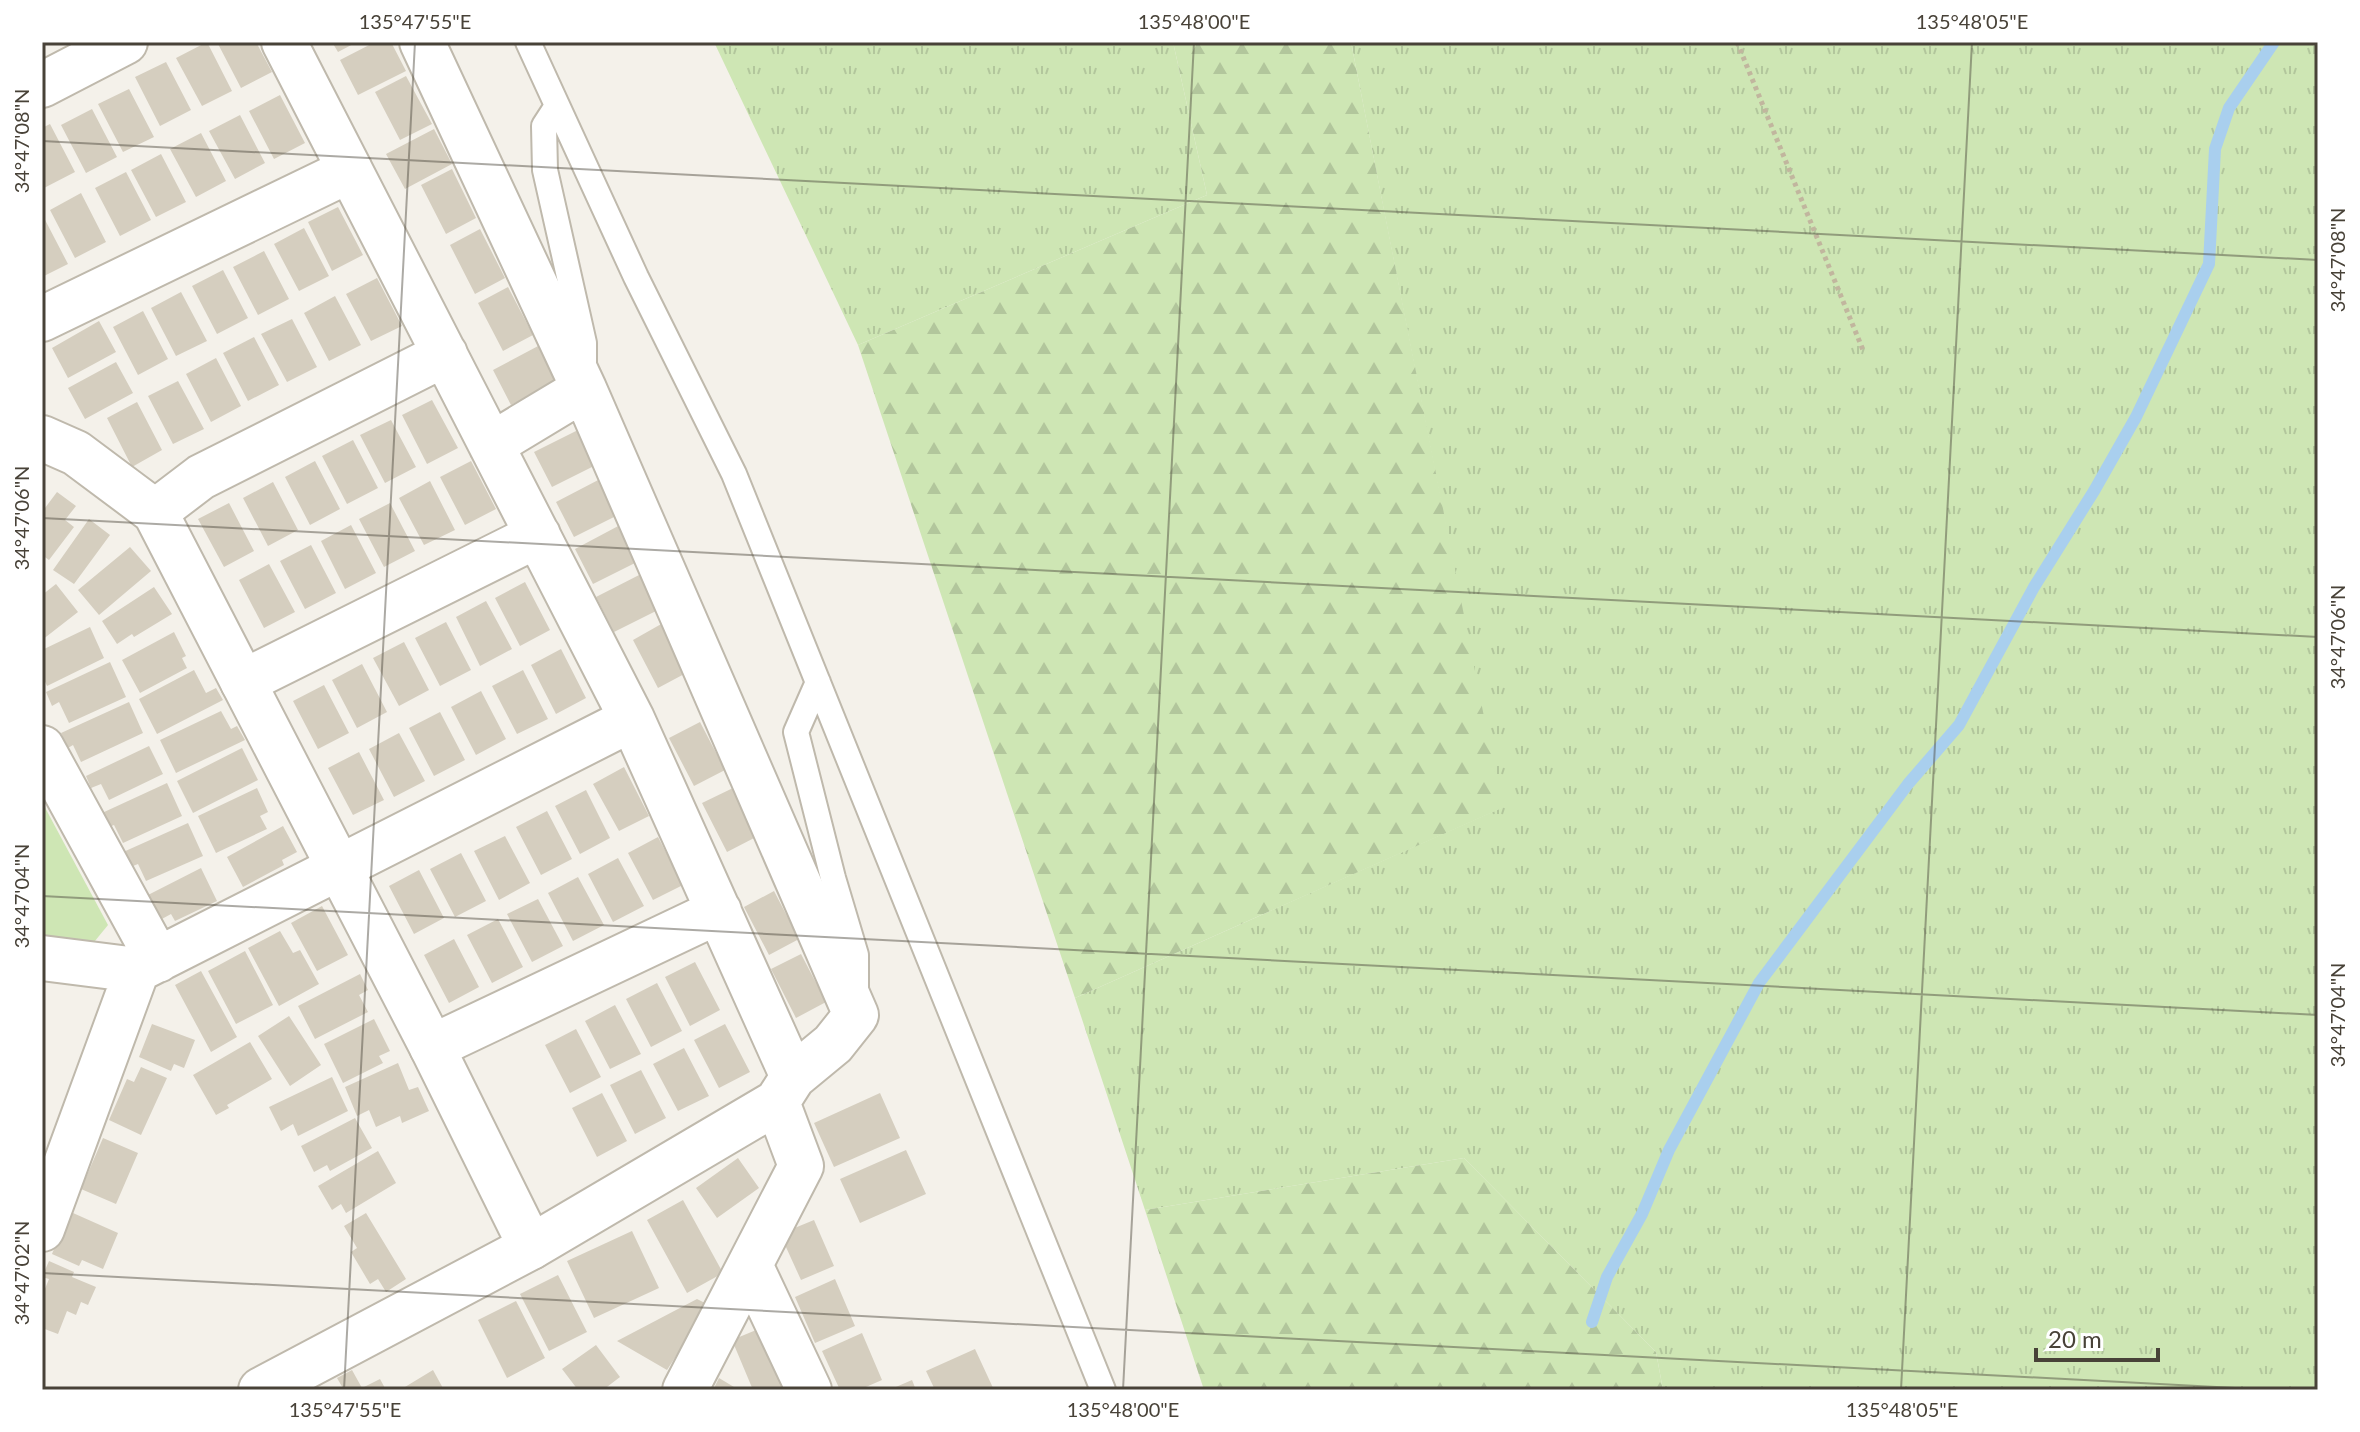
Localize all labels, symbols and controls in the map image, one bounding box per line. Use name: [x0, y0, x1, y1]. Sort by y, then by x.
text: 135°47'55"E: [359, 9, 471, 33]
text: 135°48'00"E: [1138, 9, 1250, 33]
text: 135°48'05"E: [1916, 9, 2028, 33]
text: 34°47'08"N: [9, 89, 33, 193]
text: 34°47'08"N: [2325, 208, 2349, 312]
text: 34°47'06"N: [9, 466, 33, 570]
text: 34°47'06"N: [2325, 585, 2349, 689]
text: 34°47'04"N: [9, 844, 33, 948]
text: 34°47'04"N: [2325, 963, 2349, 1067]
text: 34°47'02"N: [9, 1221, 33, 1325]
scale bar: [2036, 1312, 2158, 1362]
text: 20 m: [2048, 1324, 2102, 1353]
text: 135°47'55"E: [289, 1397, 401, 1421]
text: 135°48'00"E: [1067, 1397, 1179, 1421]
text: 135°48'05"E: [1846, 1397, 1958, 1421]

